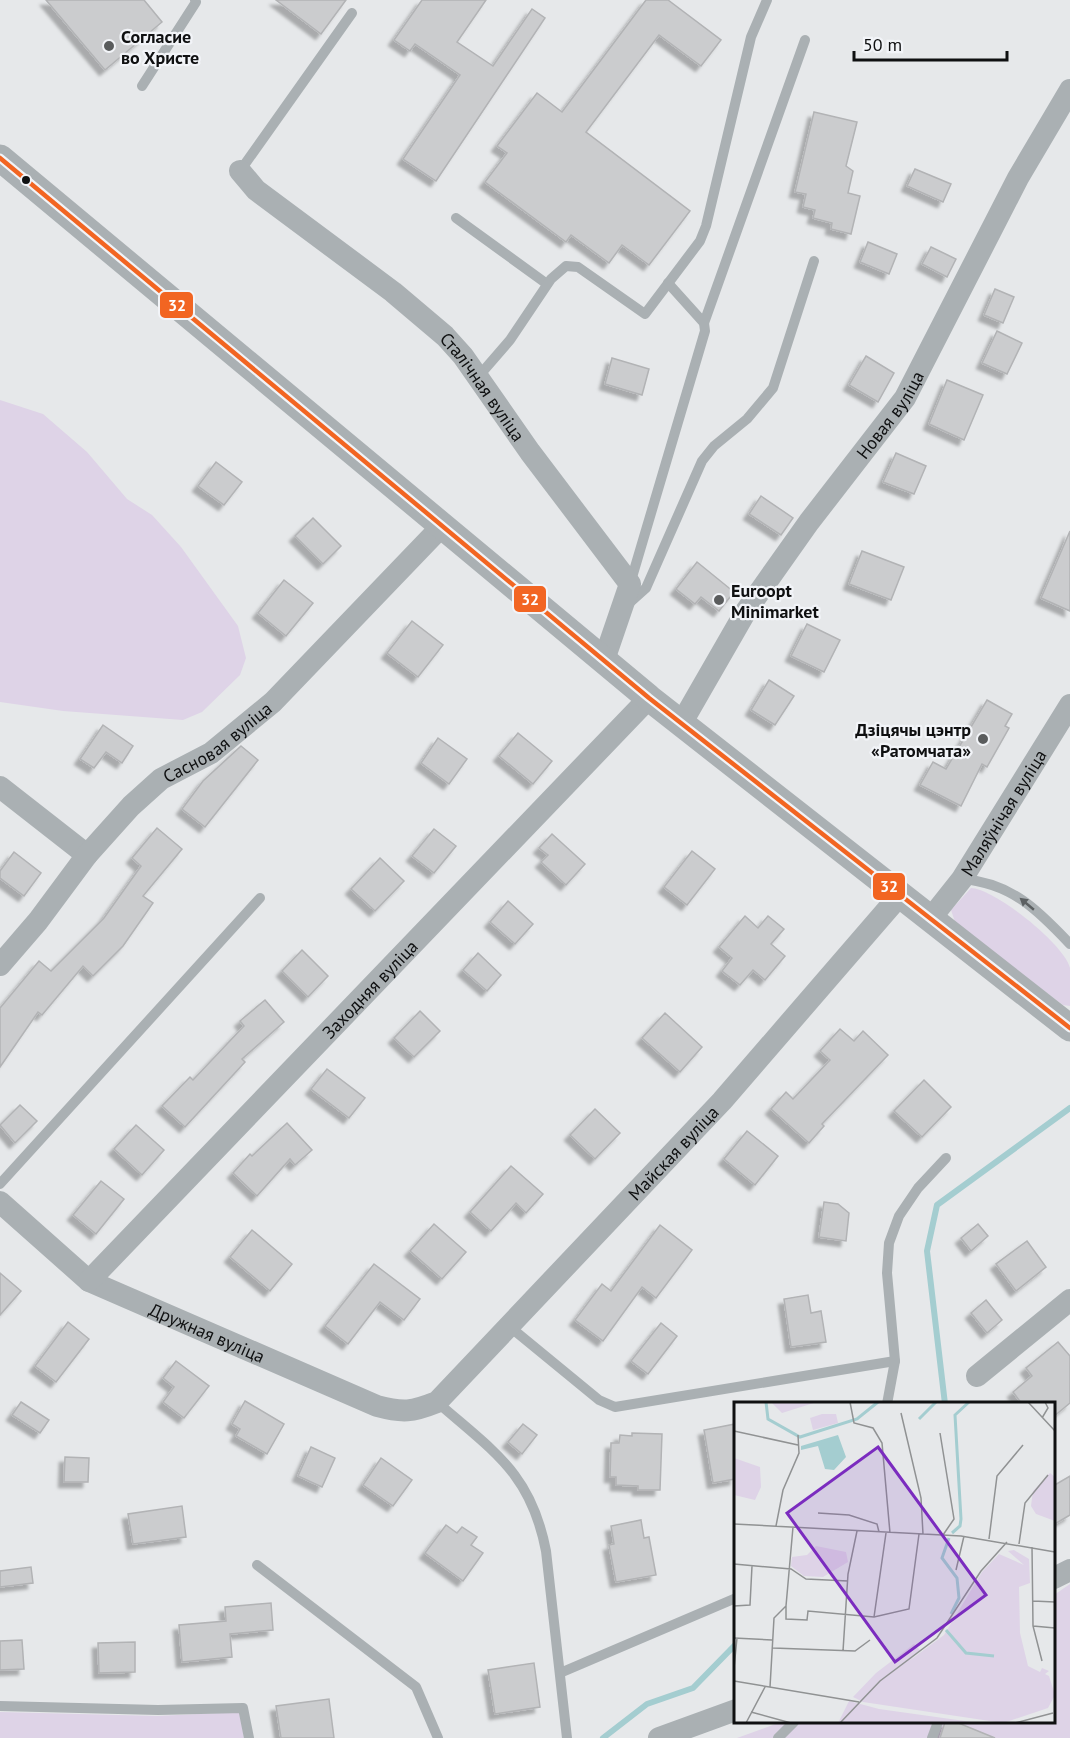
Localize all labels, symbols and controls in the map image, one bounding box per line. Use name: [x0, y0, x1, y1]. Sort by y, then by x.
scale bar: [854, 24, 1007, 62]
place label: Согласие во Христе: [121, 25, 199, 69]
text: 50 m: [863, 33, 902, 56]
marker: Согласие во Христе: [102, 39, 116, 53]
unlabelled marker: [20, 174, 32, 186]
line badge: 32: [159, 291, 194, 319]
text: 32: [168, 295, 186, 315]
street label: Сталічная вуліца: [435, 327, 530, 446]
street label: Новая вуліца: [851, 367, 929, 463]
place label: Euroopt Minimarket: [731, 579, 819, 623]
line badge: 32: [513, 585, 547, 613]
text: 32: [521, 589, 539, 609]
marker: Euroopt Minimarket: [712, 593, 726, 607]
street label: Сасновая вуліца: [159, 696, 276, 788]
place label: Дзіцячы цэнтр «Ратомчата»: [855, 718, 971, 762]
marker: Дзіцячы цэнтр «Ратомчата»: [976, 732, 990, 746]
street label: Маляўнічая вуліца: [955, 745, 1051, 880]
line badge: 32: [872, 872, 906, 901]
text: 32: [880, 876, 898, 896]
one-way arrow: [1020, 898, 1035, 911]
street label: Заходняя вуліца: [317, 935, 422, 1043]
street label: Майская вуліца: [623, 1101, 723, 1205]
street label: Дружная вуліца: [146, 1297, 269, 1368]
inset map: [734, 1402, 1055, 1723]

